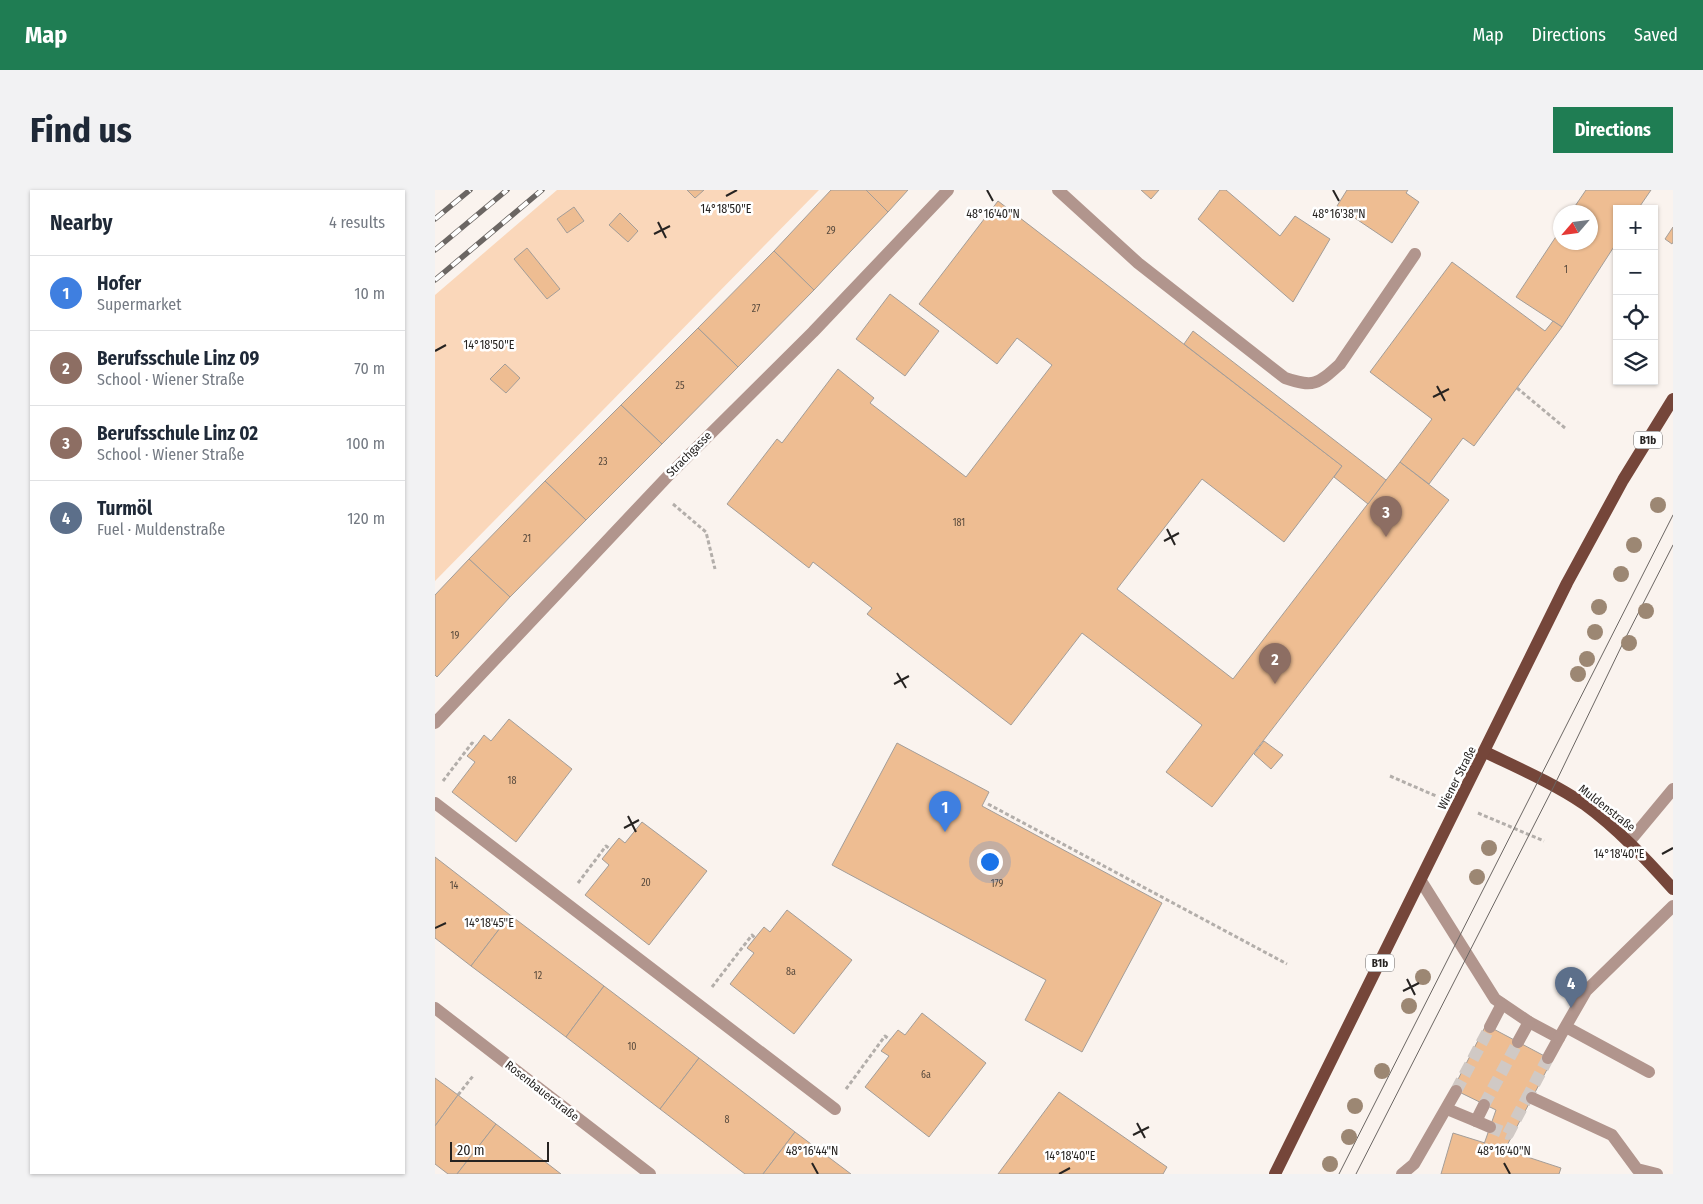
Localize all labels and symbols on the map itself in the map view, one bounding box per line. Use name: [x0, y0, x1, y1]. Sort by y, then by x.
text: 14°18'50"E: [701, 202, 752, 216]
north arrow: [1553, 205, 1598, 250]
text: 48°16'40"N: [966, 207, 1020, 221]
text: 48°16'38"N: [1312, 207, 1366, 221]
house number: 29: [826, 225, 836, 237]
house number: 1: [1564, 264, 1568, 276]
house number: 27: [752, 303, 760, 315]
text: 14°18'50"E: [464, 338, 515, 352]
house number: 25: [676, 380, 685, 392]
street label: Strachgasse: [663, 428, 715, 480]
road number: B1b: [1634, 432, 1662, 448]
house number: 23: [599, 456, 608, 468]
pin: 3: [1370, 496, 1402, 537]
house number: 181: [953, 517, 965, 529]
house number: 21: [523, 533, 531, 545]
house number: 19: [451, 630, 460, 642]
pin: 2: [1259, 643, 1291, 684]
street label: Wiener Straße: [1435, 744, 1479, 812]
house number: 18: [508, 775, 516, 787]
street label: Muldenstraße: [1576, 782, 1638, 834]
pin: 1: [929, 791, 961, 832]
text: 14°18'40"E: [1594, 847, 1645, 861]
your location: [977, 849, 1003, 875]
house number: 20: [641, 877, 651, 889]
house number: 179: [991, 878, 1003, 890]
house number: 14: [450, 880, 459, 892]
text: 14°18'45"E: [464, 916, 514, 930]
road number: B1b: [1366, 954, 1394, 971]
house number: 8a: [786, 966, 796, 978]
pin: 4: [1555, 967, 1587, 1008]
house number: 12: [534, 970, 543, 982]
house number: 10: [627, 1041, 637, 1053]
street label: Rosenbauerstraße: [502, 1058, 582, 1124]
house number: 6a: [921, 1069, 931, 1081]
house number: 8: [725, 1114, 730, 1126]
scale bar: [450, 1139, 549, 1162]
text: 48°16'44"N: [786, 1144, 838, 1158]
text: 48°16'40"N: [1477, 1144, 1531, 1158]
text: 14°18'40"E: [1045, 1149, 1096, 1163]

